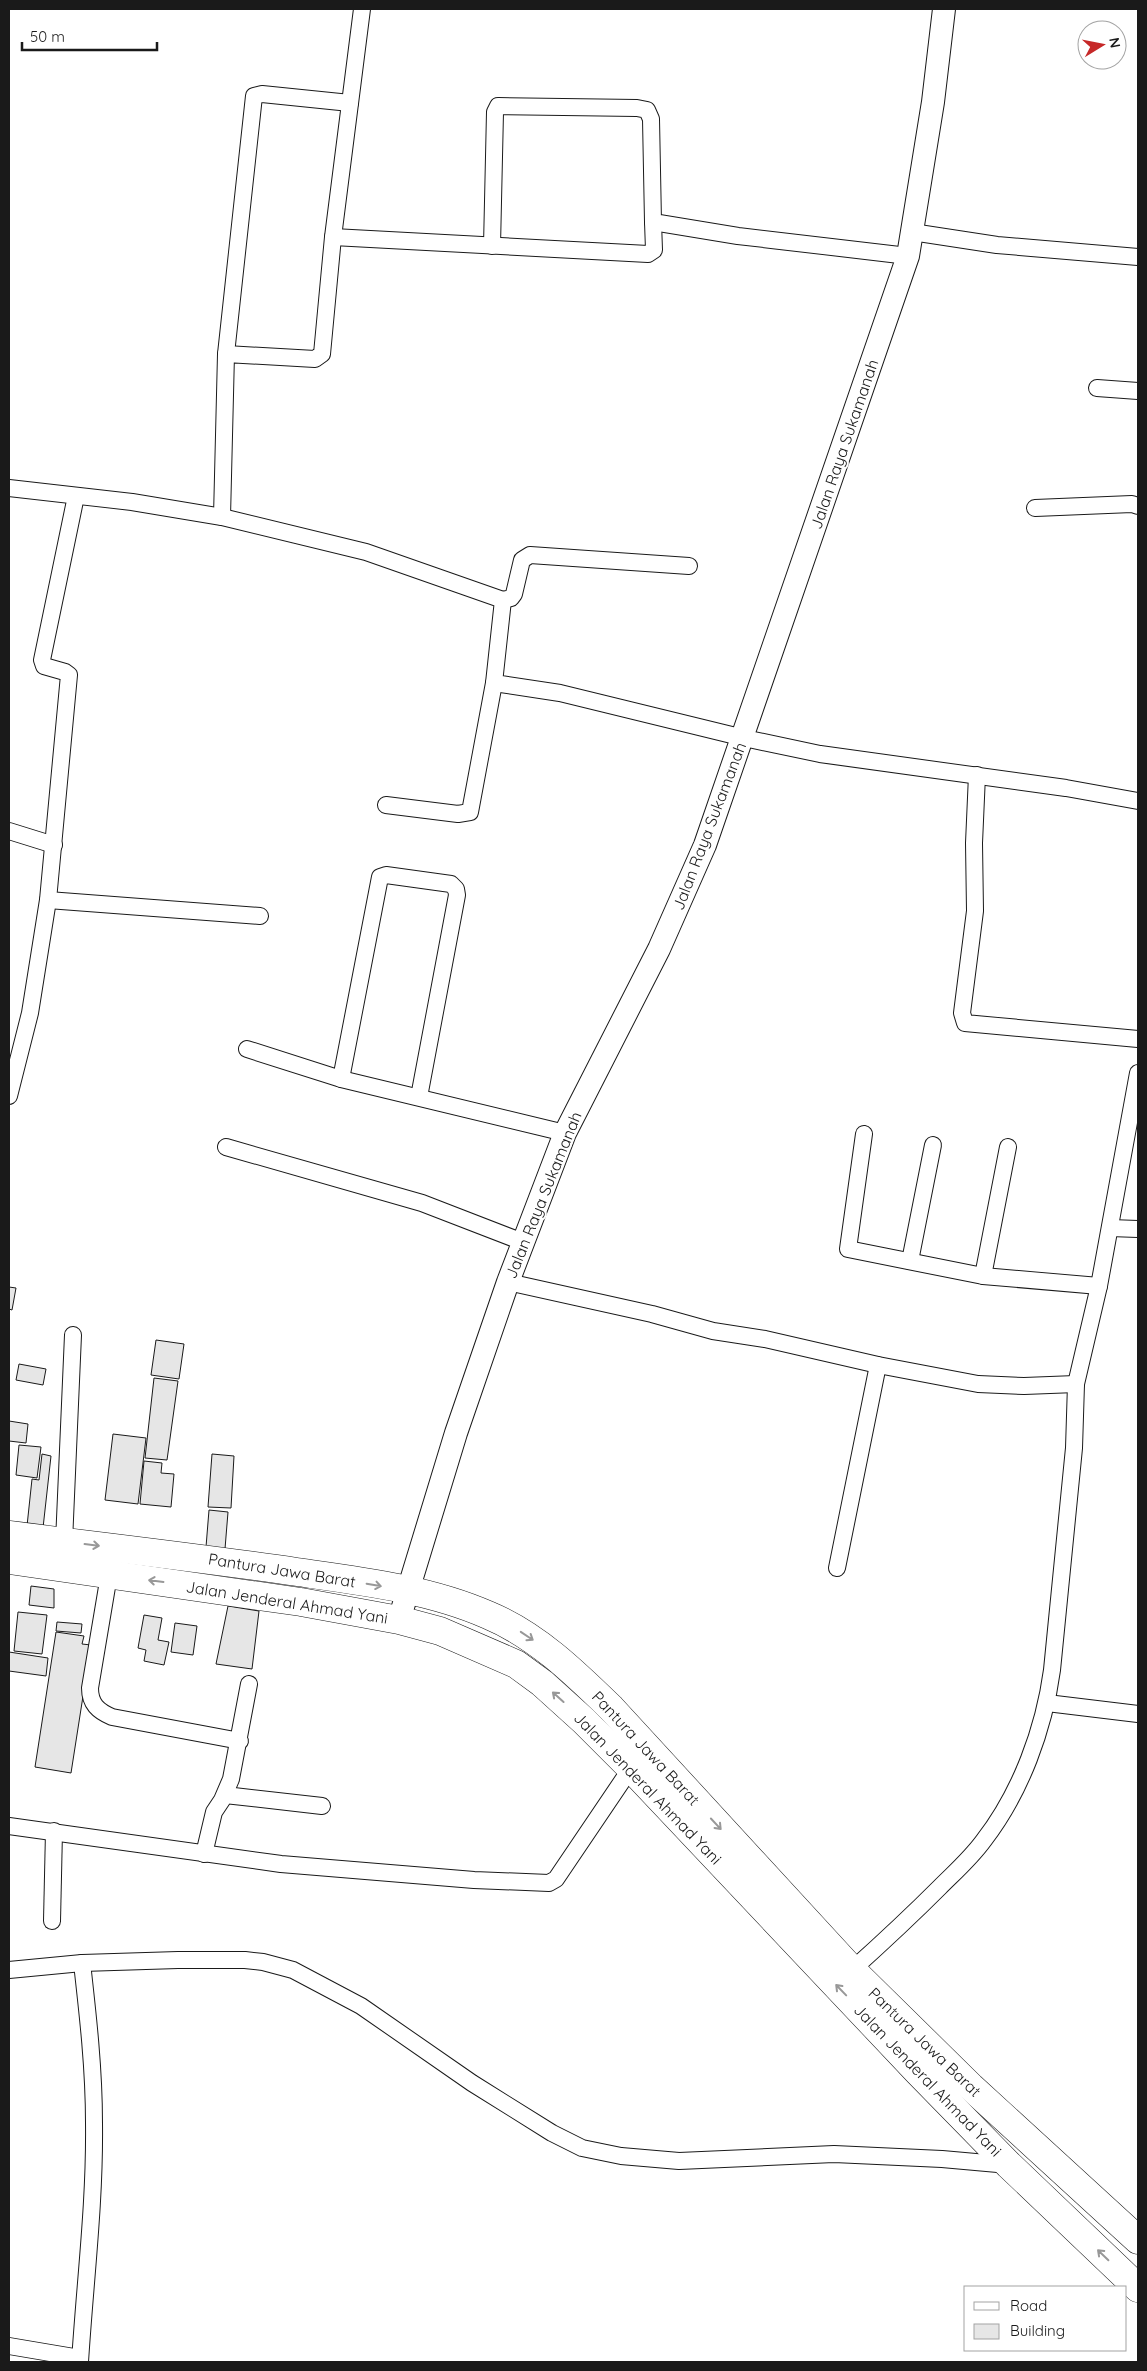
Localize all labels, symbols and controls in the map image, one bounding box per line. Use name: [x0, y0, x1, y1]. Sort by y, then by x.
scale bar: [22, 20, 158, 52]
north arrow: [1077, 20, 1127, 70]
text: 50 m: [30, 27, 65, 46]
text: N: [1105, 36, 1125, 49]
street label: Jalan Raya Sukamanah: [806, 357, 882, 531]
street label: Jalan Raya Sukamanah: [668, 739, 750, 913]
street label: Jalan Raya Sukamanah: [500, 1109, 586, 1281]
one-way arrow: [84, 1540, 100, 1550]
street label: Pantura Jawa Barat: [207, 1548, 357, 1592]
one-way arrow: [148, 1576, 164, 1586]
street label: Jalan Jenderal Ahmad Yani: [185, 1576, 389, 1628]
one-way arrow: [366, 1580, 382, 1590]
one-way arrow: [520, 1631, 534, 1641]
street label: Pantura Jawa Barat: [588, 1687, 704, 1809]
one-way arrow: [551, 1692, 564, 1703]
street label: Jalan Jenderal Ahmad Yani: [570, 1708, 726, 1868]
one-way arrow: [710, 1817, 722, 1830]
street label: Pantura Jawa Barat: [864, 1983, 986, 2101]
one-way arrow: [835, 1984, 847, 1997]
street label: Jalan Jenderal Ahmad Yani: [850, 2000, 1006, 2160]
one-way arrow: [1097, 2249, 1109, 2261]
legend: [964, 2286, 1127, 2351]
text: Road: [1010, 2296, 1047, 2315]
text: Building: [1010, 2321, 1065, 2340]

